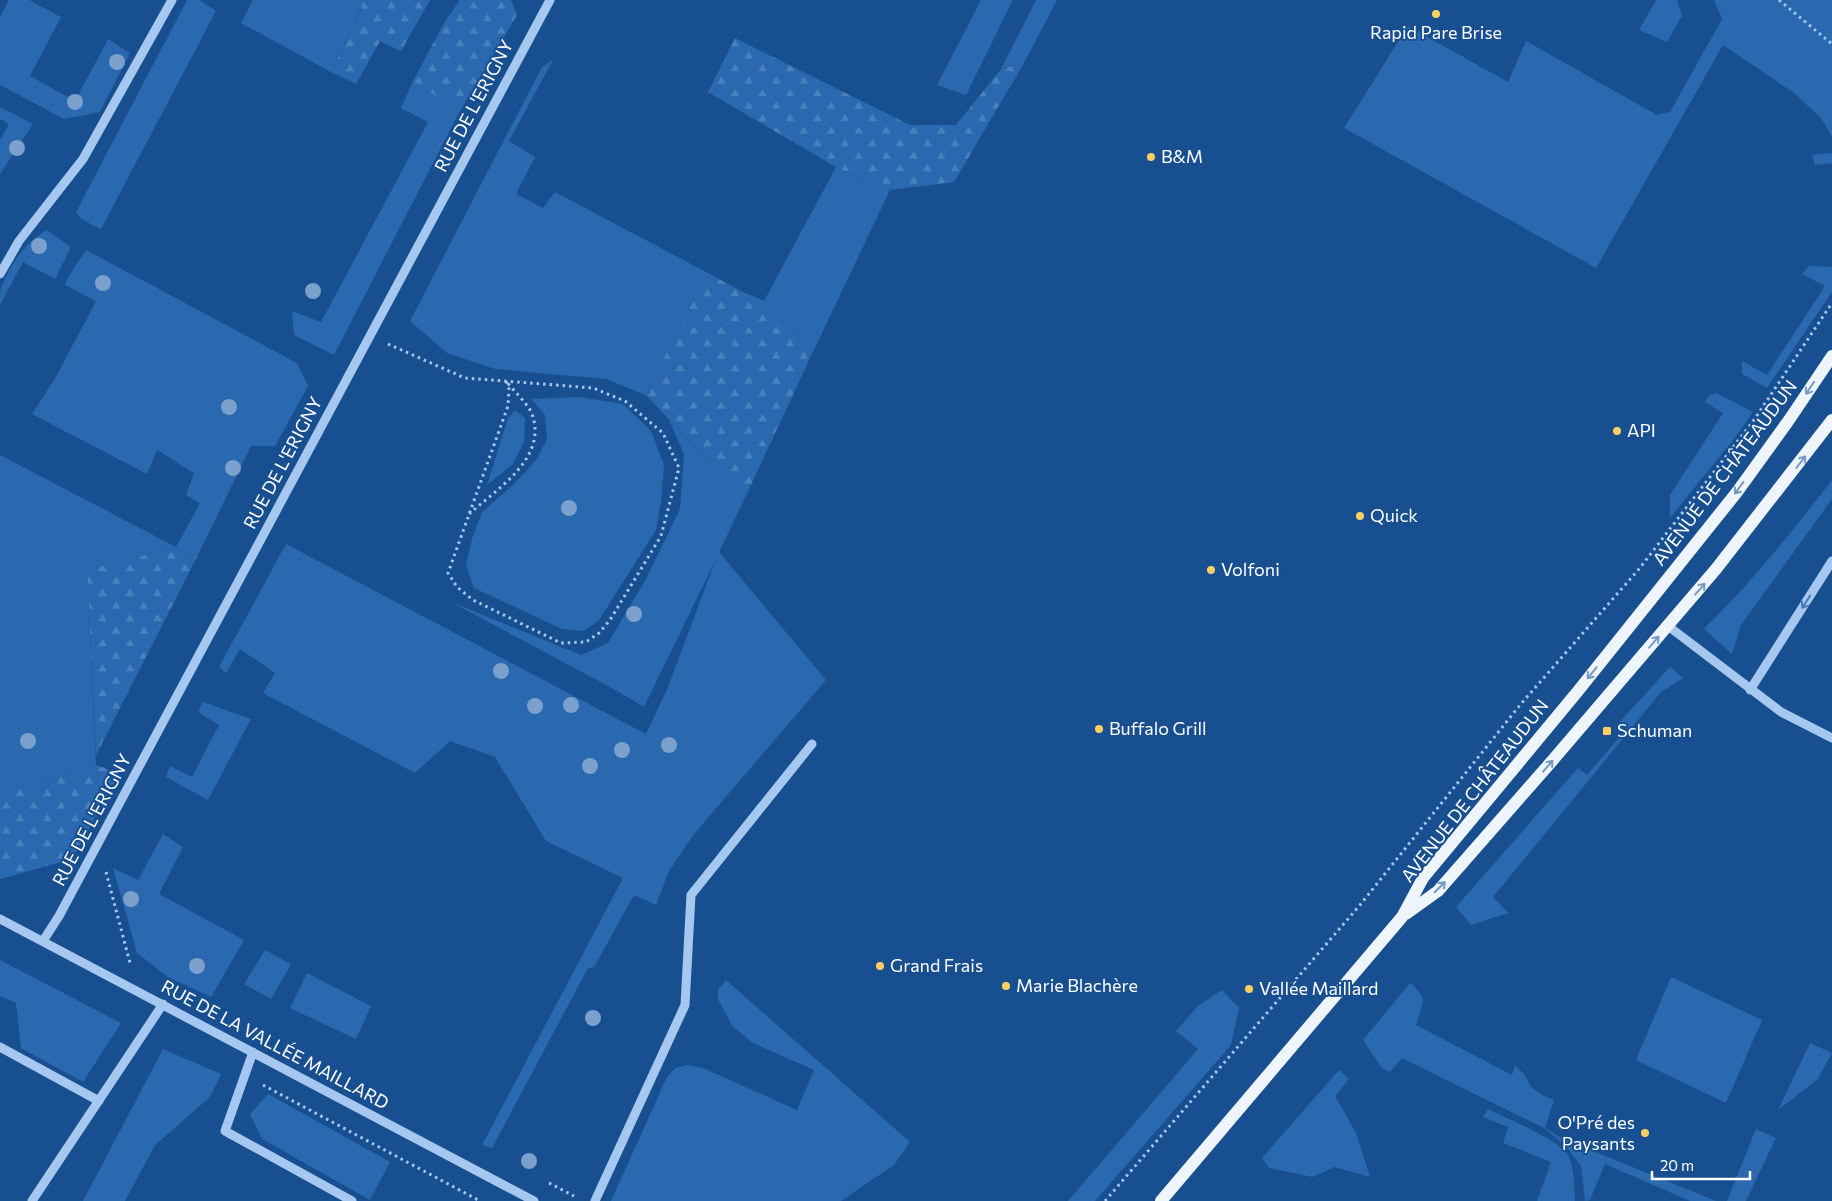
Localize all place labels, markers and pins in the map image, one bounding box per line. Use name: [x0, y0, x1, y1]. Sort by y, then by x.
marker: Rapid Pare Brise: [1430, 8, 1442, 20]
place label: Rapid Pare Brise: [1370, 21, 1502, 43]
place label: B&M: [1161, 145, 1203, 167]
marker: B&M: [1145, 151, 1157, 163]
place label: API: [1627, 419, 1656, 441]
marker: API: [1611, 425, 1623, 437]
place label: Quick: [1370, 504, 1418, 526]
marker: Quick: [1354, 510, 1366, 522]
place label: Volfoni: [1221, 558, 1280, 580]
marker: Volfoni: [1205, 564, 1217, 576]
place label: Buffalo Grill: [1109, 717, 1207, 739]
place label: Schuman: [1617, 719, 1692, 741]
marker: Buffalo Grill: [1093, 723, 1105, 735]
marker: Schuman: [1601, 725, 1613, 737]
place label: Grand Frais: [890, 954, 983, 976]
marker: Grand Frais: [874, 960, 886, 972]
place label: Marie Blachère: [1016, 974, 1138, 996]
place label: Vallée Maillard: [1259, 977, 1378, 999]
marker: Marie Blachère: [1000, 980, 1012, 992]
marker: Vallée Maillard: [1243, 983, 1255, 995]
place label: O'Pré des Paysants: [1557, 1111, 1635, 1154]
marker: O'Pré des Paysants: [1639, 1127, 1651, 1139]

